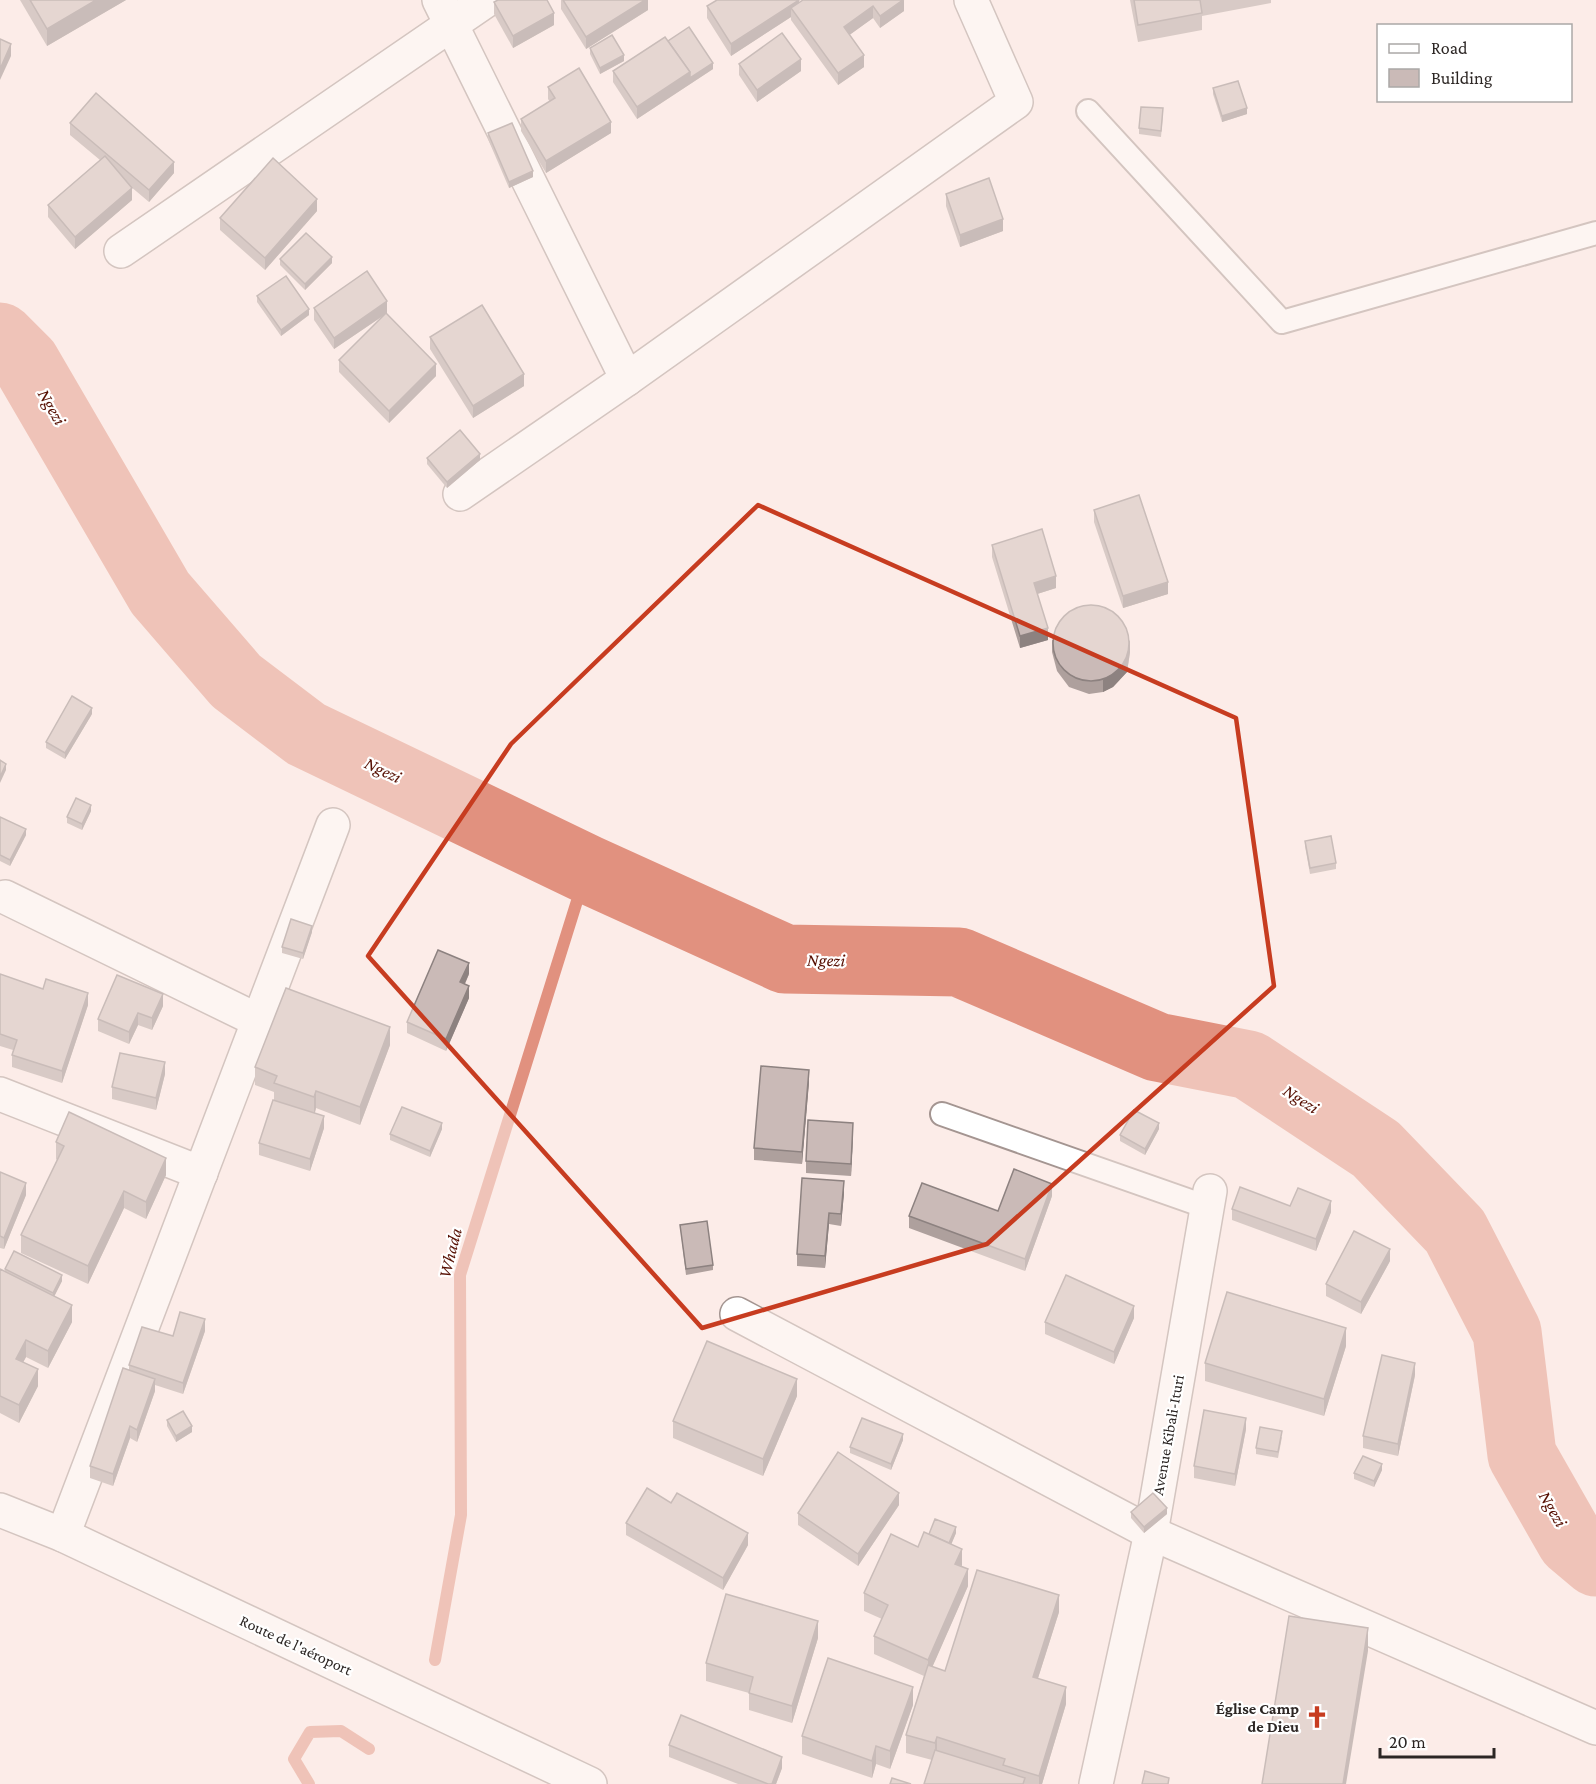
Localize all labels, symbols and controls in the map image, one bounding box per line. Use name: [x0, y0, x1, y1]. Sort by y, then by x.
legend: [1377, 24, 1572, 102]
text: Road: [1431, 38, 1468, 58]
text: Building: [1431, 68, 1493, 88]
water label: Ngezi: [34, 385, 70, 429]
water label: Ngezi: [361, 753, 405, 787]
water label: Ngezi: [807, 950, 845, 970]
water label: Ngezi: [1280, 1080, 1323, 1118]
water label: Whada: [434, 1226, 466, 1280]
street label: Avenue Kibali-Ituri: [1149, 1374, 1187, 1496]
water label: Ngezi: [1535, 1487, 1571, 1531]
street label: Route de l'aéroport: [237, 1612, 355, 1680]
place label: Église Camp de Dieu: [1216, 1700, 1299, 1735]
church icon: Église Camp de Dieu: [1304, 1704, 1330, 1730]
scale bar: [1380, 1721, 1494, 1759]
text: 20 m: [1389, 1732, 1426, 1752]

